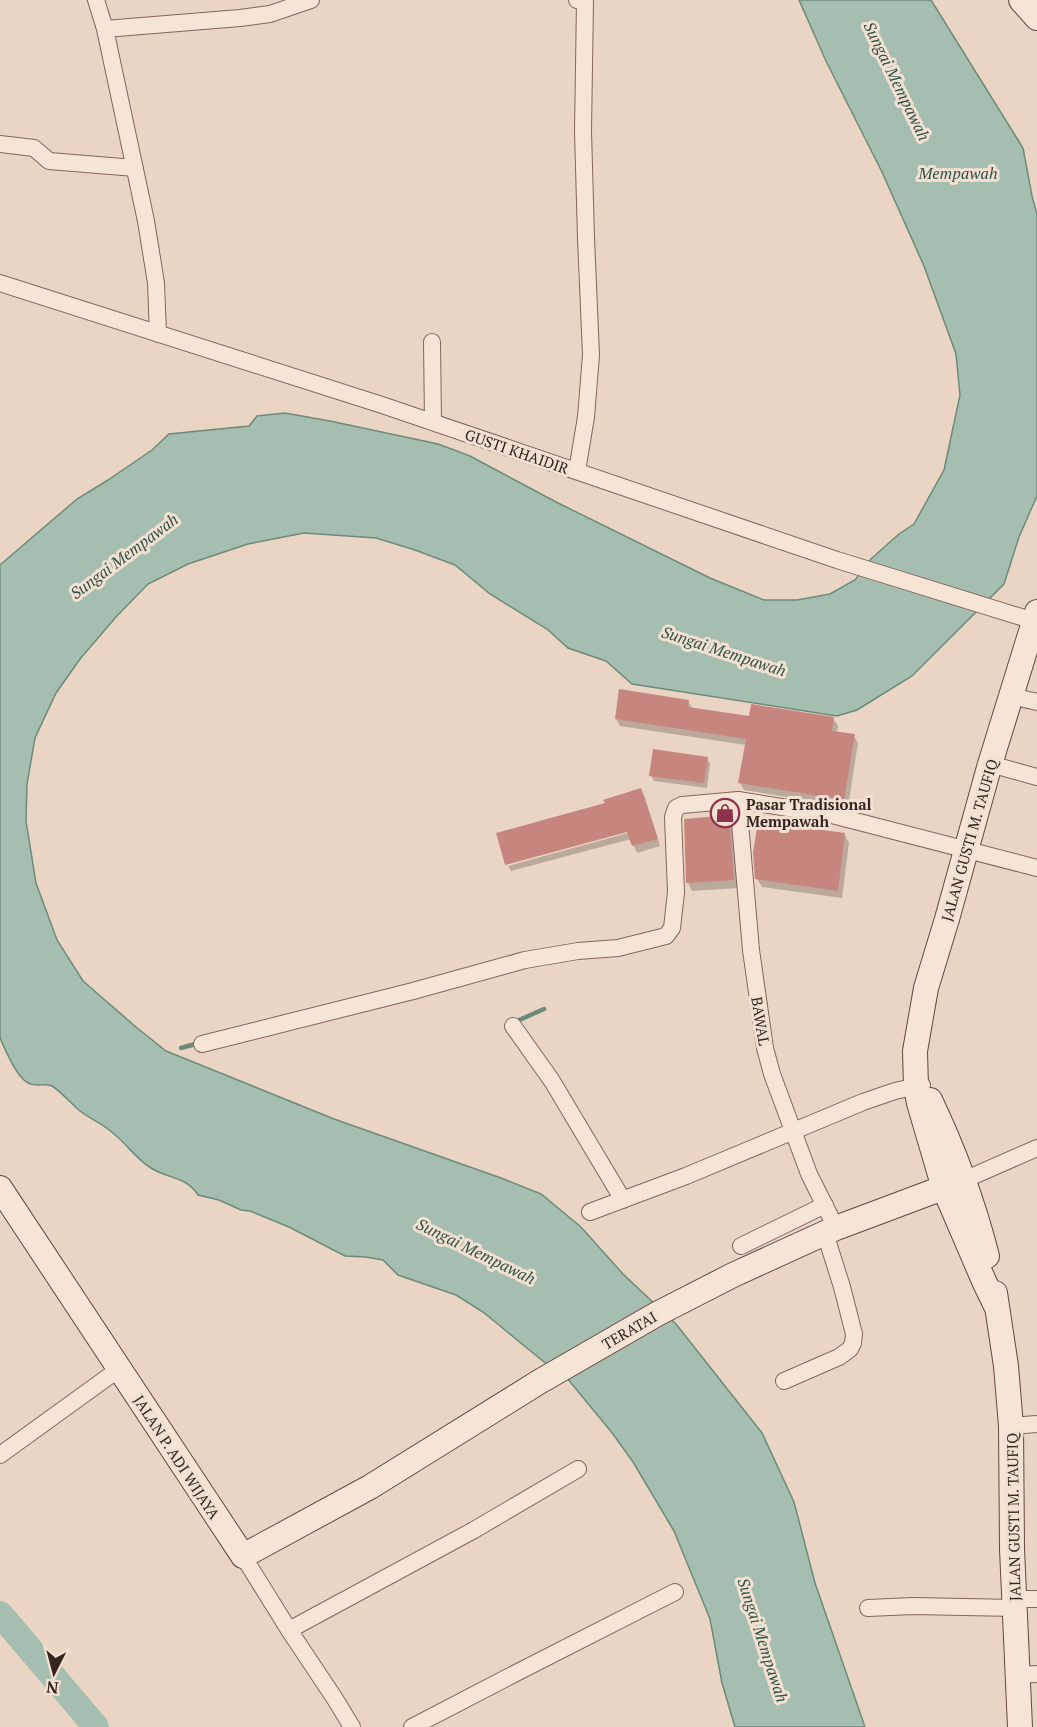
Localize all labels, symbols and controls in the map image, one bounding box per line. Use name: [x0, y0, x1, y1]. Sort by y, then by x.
water label: Sungai Mempawah: [859, 18, 935, 144]
water label: Mempawah: [917, 162, 998, 184]
street label: GUSTI KHAIDIR: [463, 424, 572, 478]
water label: Sungai Mempawah: [66, 508, 182, 604]
water label: Sungai Mempawah: [659, 620, 789, 682]
street label: JALAN GUSTI M. TAUFIQ: [936, 756, 1002, 924]
place label: Pasar Tradisional Mempawah: [746, 794, 872, 831]
shop icon: Pasar Tradisional Mempawah: [709, 797, 741, 829]
street label: BAWAL: [747, 995, 775, 1047]
water label: Sungai Mempawah: [413, 1213, 539, 1289]
street label: TERATAI: [598, 1306, 660, 1354]
street label: JALAN P. ADI WIJAYA: [129, 1391, 225, 1524]
street label: JALAN GUSTI M. TAUFIQ: [1002, 1432, 1024, 1601]
water label: Sungai Mempawah: [732, 1575, 794, 1705]
north arrow: [24, 1643, 84, 1703]
text: N: [45, 1676, 60, 1699]

